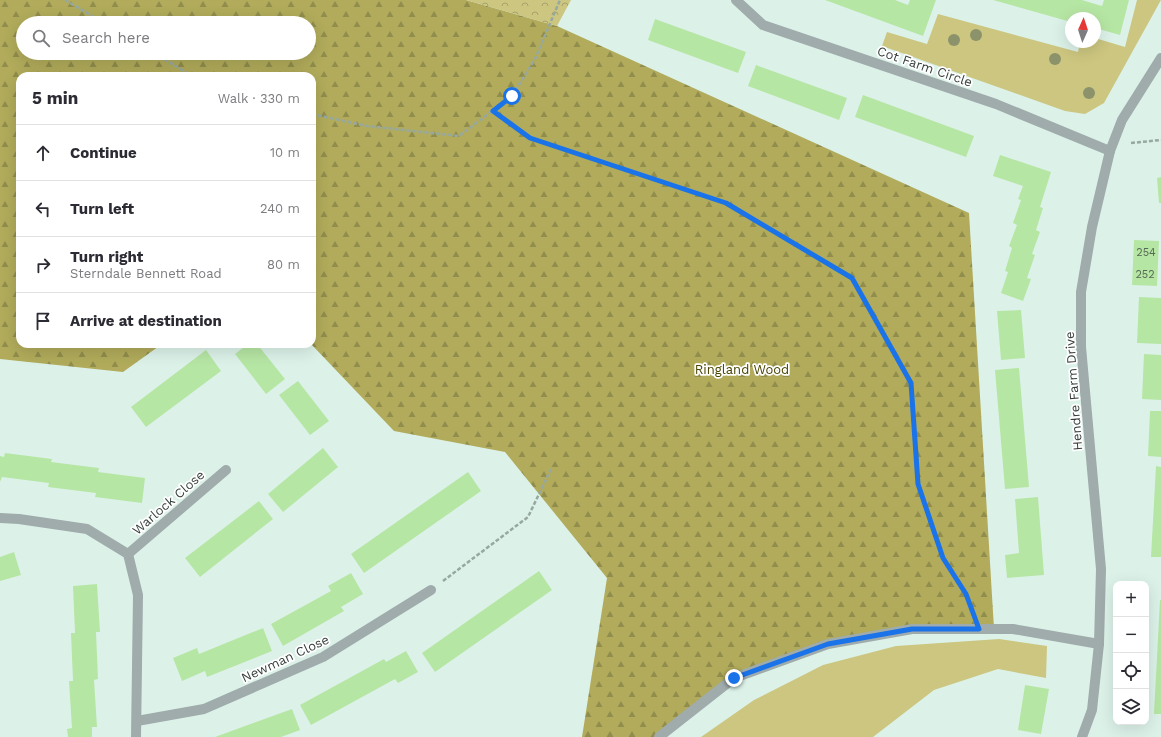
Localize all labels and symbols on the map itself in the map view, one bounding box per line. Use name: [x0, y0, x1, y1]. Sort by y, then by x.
north arrow: [1065, 12, 1101, 48]
street label: Cot Farm Circle: [875, 43, 974, 90]
route start: [503, 87, 521, 105]
house number: 254: [1136, 246, 1156, 259]
house number: 252: [1135, 268, 1155, 281]
street label: Hendre Farm Drive: [1062, 331, 1085, 451]
park label: Ringland Wood: [695, 362, 789, 377]
street label: Warlock Close: [129, 467, 207, 538]
street label: Newman Close: [239, 632, 331, 685]
route end: [725, 669, 743, 687]

